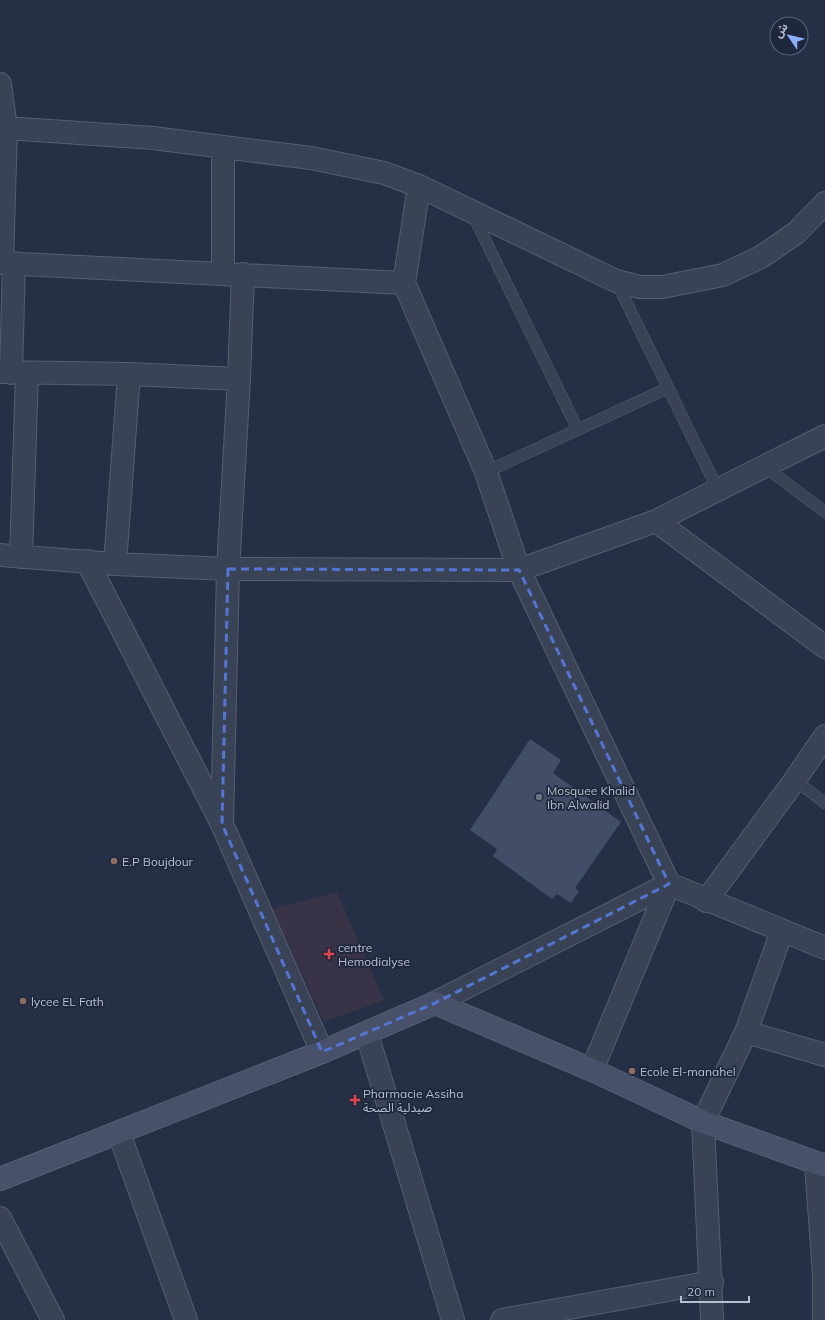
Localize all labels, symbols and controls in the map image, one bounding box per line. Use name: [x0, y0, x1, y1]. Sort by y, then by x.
north arrow: [769, 16, 809, 56]
text: ش: [771, 20, 791, 40]
place label: Mosquee Khalid Ibn Alwalid: [547, 783, 635, 812]
marker: Mosquee Khalid Ibn Alwalid: [534, 792, 544, 802]
place label: E.P Boujdour: [122, 854, 194, 869]
marker: E.P Boujdour: [109, 856, 119, 866]
place label: centre Hemodialyse: [338, 940, 410, 969]
marker: centre Hemodialyse: [323, 948, 335, 960]
place label: lycee EL Fath: [31, 994, 104, 1009]
marker: lycee EL Fath: [18, 996, 28, 1006]
place label: Ecole El-manahel: [640, 1064, 736, 1079]
marker: Ecole El-manahel: [627, 1066, 637, 1076]
place label: Pharmacie Assiha صيدلية الصحة: [363, 1086, 463, 1115]
marker: Pharmacie Assiha صيدلية الصحة: [350, 1095, 360, 1105]
scale bar: [681, 1278, 749, 1304]
text: 20 m: [687, 1284, 715, 1299]

